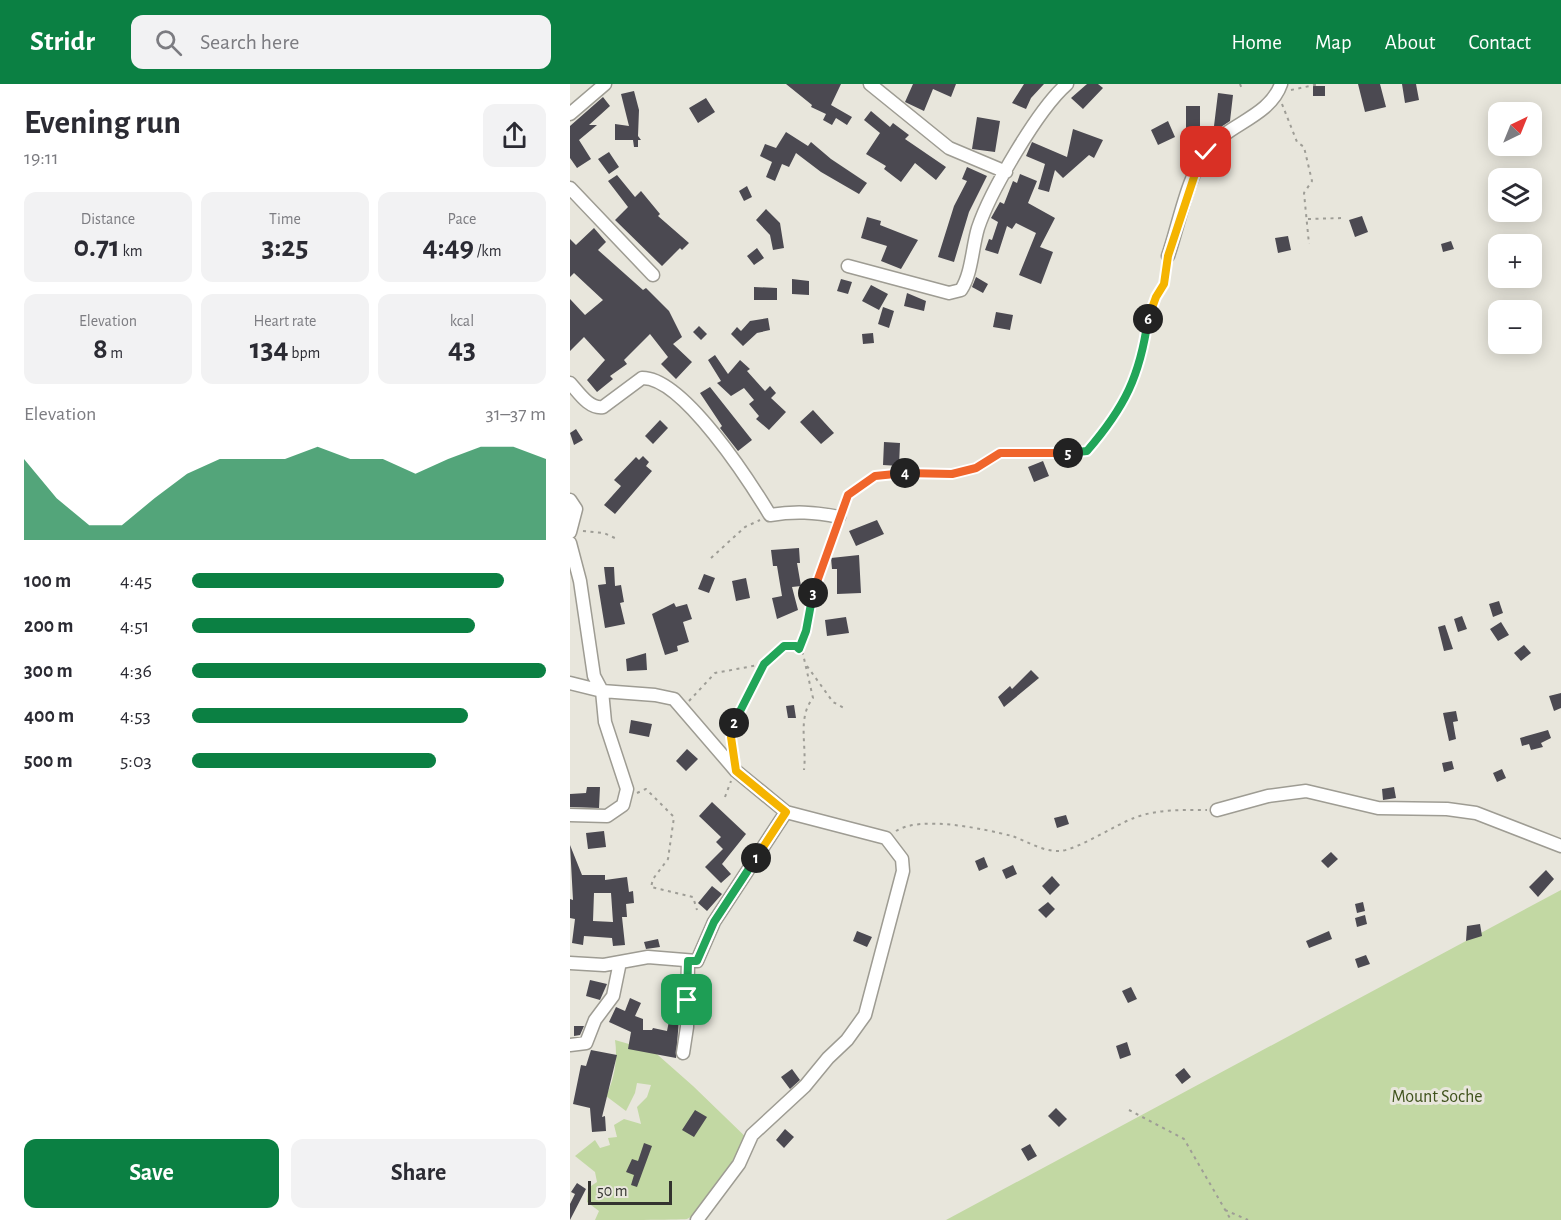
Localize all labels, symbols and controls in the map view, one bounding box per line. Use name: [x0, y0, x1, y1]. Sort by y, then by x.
search box: [131, 15, 551, 69]
icon: search: [152, 26, 185, 59]
text: Stridr: [30, 28, 95, 56]
text: Search here: [200, 31, 299, 53]
text: Home: [1231, 32, 1282, 53]
text: Map: [1315, 32, 1352, 53]
text: About: [1385, 32, 1435, 53]
text: Contact: [1468, 32, 1531, 53]
north arrow: [1488, 102, 1542, 156]
map controls: [1488, 102, 1542, 354]
button: share: [483, 104, 546, 167]
text: Evening run: [24, 107, 181, 140]
pin: [1180, 126, 1231, 177]
icon: check: [1189, 135, 1222, 168]
text: 19:11: [24, 148, 59, 168]
button: layers: [1488, 168, 1542, 222]
text: Distance: [81, 211, 135, 227]
text: Time: [269, 211, 301, 227]
text: Pace: [448, 211, 476, 227]
text: 0.71: [73, 232, 120, 262]
text: 3:25: [262, 232, 308, 262]
text: 4:49: [423, 232, 474, 262]
button: +: [1488, 234, 1542, 288]
text: km: [120, 243, 143, 259]
text: /km: [474, 243, 501, 259]
button: −: [1488, 300, 1542, 354]
pin: 6: [1133, 304, 1163, 334]
text: 6: [1144, 311, 1152, 327]
text: Elevation: [79, 313, 137, 329]
text: Heart rate: [254, 313, 316, 329]
text: kcal: [450, 313, 474, 329]
text: 8: [93, 334, 108, 364]
text: 134: [250, 334, 289, 364]
text: 43: [448, 334, 476, 364]
text: m: [108, 345, 123, 361]
text: bpm: [289, 345, 320, 361]
text: Elevation: [24, 404, 96, 424]
text: 31–37 m: [485, 404, 546, 424]
pin: 5: [1053, 438, 1083, 468]
text: 5: [1065, 445, 1071, 461]
pin: 4: [890, 458, 920, 488]
text: 4: [901, 465, 909, 481]
text: 100 m: [24, 571, 71, 591]
text: 4:45: [120, 571, 152, 591]
pin: 3: [798, 578, 828, 608]
text: 3: [810, 585, 816, 601]
text: 200 m: [24, 616, 73, 636]
text: 4:51: [120, 616, 149, 636]
text: 300 m: [24, 661, 73, 681]
text: 4:36: [120, 661, 152, 681]
text: 400 m: [24, 706, 74, 726]
text: 4:53: [120, 706, 151, 726]
pin: 2: [719, 708, 749, 738]
text: 2: [730, 715, 738, 731]
text: 500 m: [24, 751, 73, 771]
text: 5:03: [120, 751, 152, 771]
pin: 1: [741, 843, 771, 873]
text: 1: [753, 850, 759, 866]
pin: [661, 974, 712, 1025]
icon: arrive: [670, 983, 703, 1016]
park label: Mount Soche: [1391, 1088, 1483, 1106]
button: Save: [24, 1139, 279, 1208]
button: Share: [291, 1139, 546, 1208]
scale bar: [588, 1178, 672, 1206]
text: 50 m: [597, 1183, 628, 1199]

